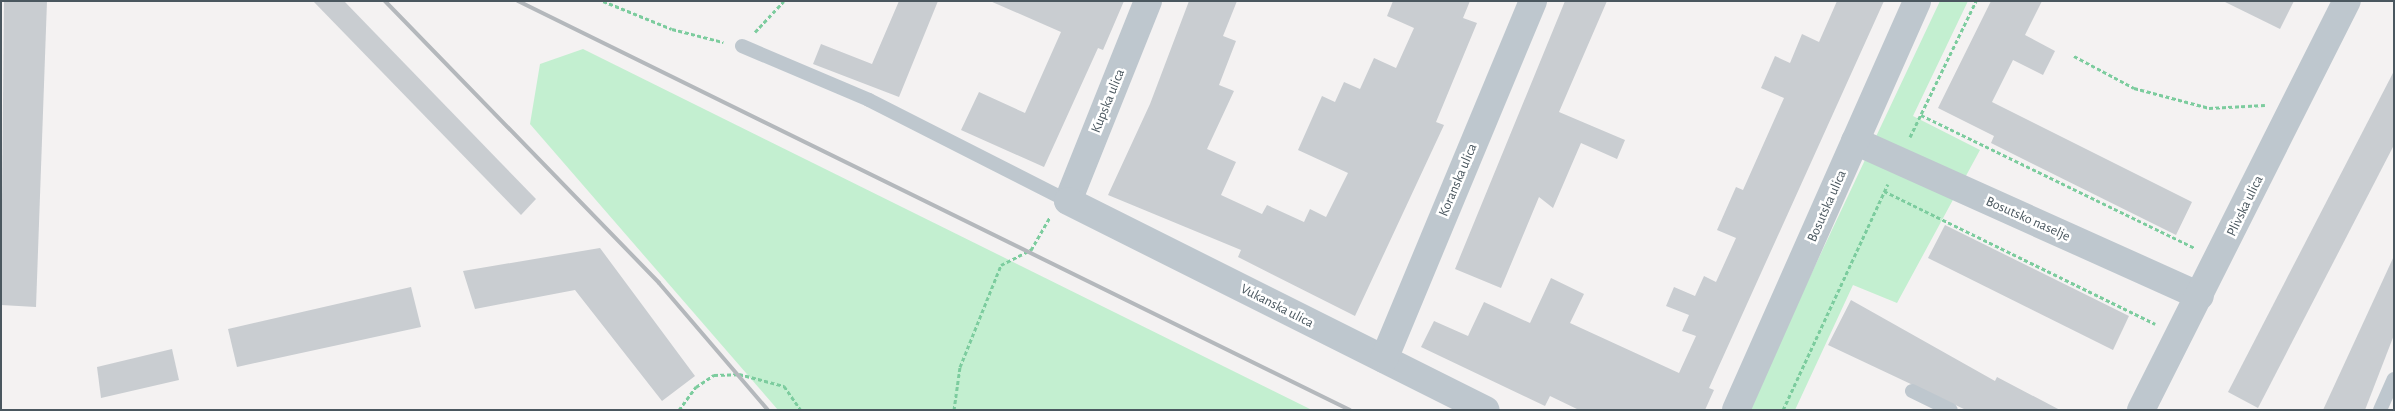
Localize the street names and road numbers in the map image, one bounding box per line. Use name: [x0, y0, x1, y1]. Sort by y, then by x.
street label: Kupska ulica: [1088, 67, 1128, 135]
street label: Koranska ulica: [1435, 141, 1481, 219]
street label: Bosutska ulica: [1804, 168, 1850, 244]
street label: Plivska ulica: [2223, 173, 2267, 239]
street label: Bosutsko naselje: [1983, 193, 2073, 245]
street label: Vukanska ulica: [1238, 280, 1316, 332]

